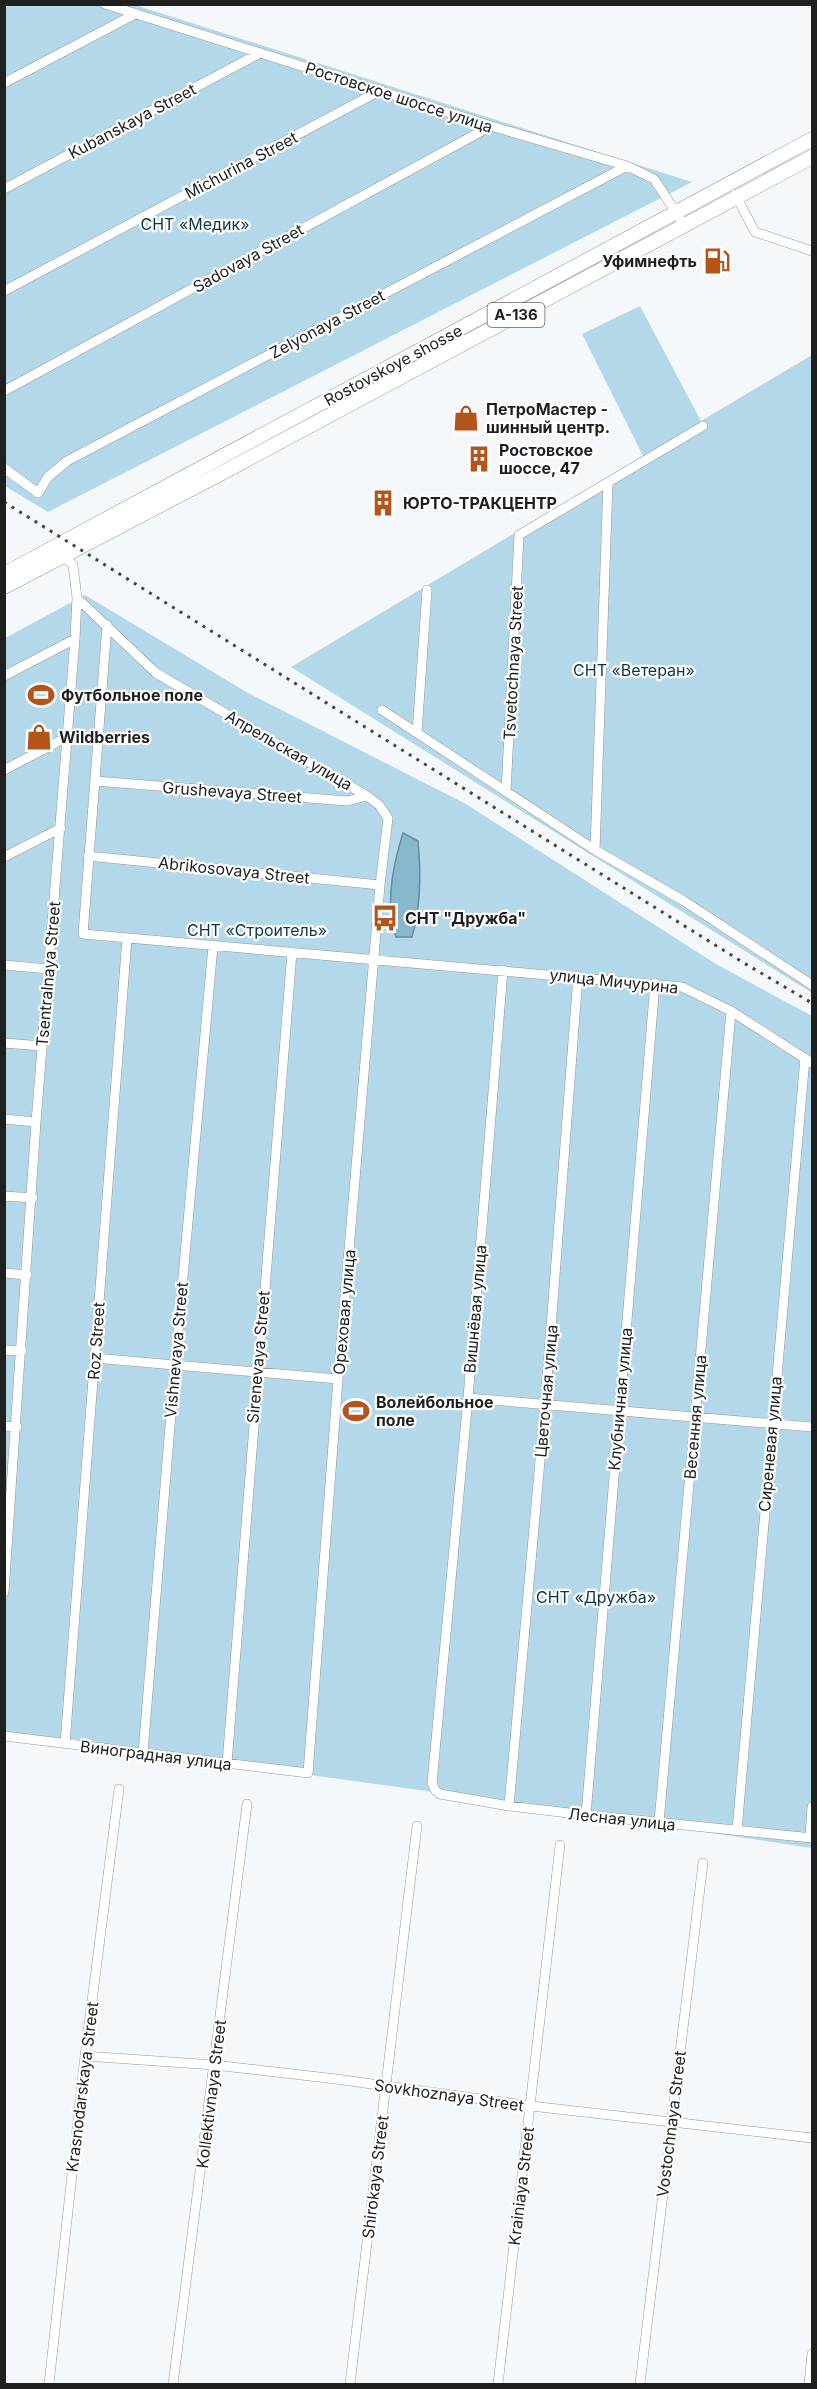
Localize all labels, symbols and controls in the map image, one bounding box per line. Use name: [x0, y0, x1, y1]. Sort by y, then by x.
street label: Ростовское шоссе улица: [303, 57, 495, 137]
street label: Kubanskaya Street: [65, 79, 199, 163]
street label: Michurina Street: [181, 127, 301, 203]
park label: СНТ «Медик»: [140, 214, 250, 234]
street label: Sadovaya Street: [189, 219, 307, 297]
fuel station icon: Уфимнефть: [702, 246, 732, 276]
place label: Уфимнефть: [602, 251, 697, 271]
street label: Zelyonaya Street: [266, 285, 388, 363]
road number: А-136: [488, 303, 544, 327]
street label: Rostovskoye shosse: [320, 320, 466, 410]
place label: ПетроМастер - шинный центр.: [486, 399, 610, 437]
shop icon: ПетроМастер - шинный центр.: [451, 403, 481, 433]
place label: Ростовское шоссе, 47: [499, 440, 593, 478]
building icon: Ростовское шоссе, 47: [464, 444, 494, 474]
building icon: ЮРТО-ТРАКЦЕНТР: [368, 488, 398, 518]
place label: ЮРТО-ТРАКЦЕНТР: [403, 493, 557, 513]
street label: Tsvetochnaya Street: [499, 585, 527, 741]
park label: СНТ «Ветеран»: [573, 660, 695, 680]
sports icon: Футбольное поле: [26, 680, 56, 710]
place label: Футбольное поле: [61, 685, 203, 705]
street label: Апрельская улица: [222, 706, 356, 794]
shop icon: Wildberries: [24, 722, 54, 752]
place label: Wildberries: [59, 727, 150, 747]
street label: Grushevaya Street: [162, 777, 302, 807]
street label: Abrikosovaya Street: [157, 852, 311, 888]
street label: Tsentralnaya Street: [32, 900, 64, 1048]
bus stop icon: СНТ "Дружба": [370, 903, 400, 933]
place label: СНТ "Дружба": [405, 908, 526, 928]
park label: СНТ «Строитель»: [187, 920, 327, 940]
street label: улица Мичурина: [549, 964, 679, 998]
street label: Вишнёвая улица: [459, 1244, 491, 1374]
street label: Ореховая улица: [329, 1248, 359, 1376]
street label: Vishnevaya Street: [160, 1281, 192, 1419]
street label: Sirenevaya Street: [242, 1290, 274, 1424]
street label: Roz Street: [83, 1301, 109, 1381]
street label: Цветочная улица: [530, 1324, 562, 1458]
street label: Клубничная улица: [604, 1327, 636, 1471]
street label: Весенняя улица: [680, 1354, 710, 1480]
street label: Сиреневая улица: [754, 1375, 786, 1513]
place label: Волейбольное поле: [376, 1392, 494, 1430]
sports icon: Волейбольное поле: [341, 1396, 371, 1426]
park label: СНТ «Дружба»: [536, 1587, 656, 1607]
street label: Виноградная улица: [79, 1736, 233, 1774]
street label: Лесная улица: [567, 1803, 677, 1835]
street label: Krasnodarskaya Street: [62, 2001, 102, 2173]
street label: Kollektivnaya Street: [192, 2019, 230, 2169]
street label: Vostochnaya Street: [652, 2050, 690, 2198]
street label: Sovkhoznaya Street: [373, 2075, 525, 2115]
street label: Shirokaya Street: [358, 2114, 392, 2240]
street label: Krainiaya Street: [504, 2126, 538, 2246]

